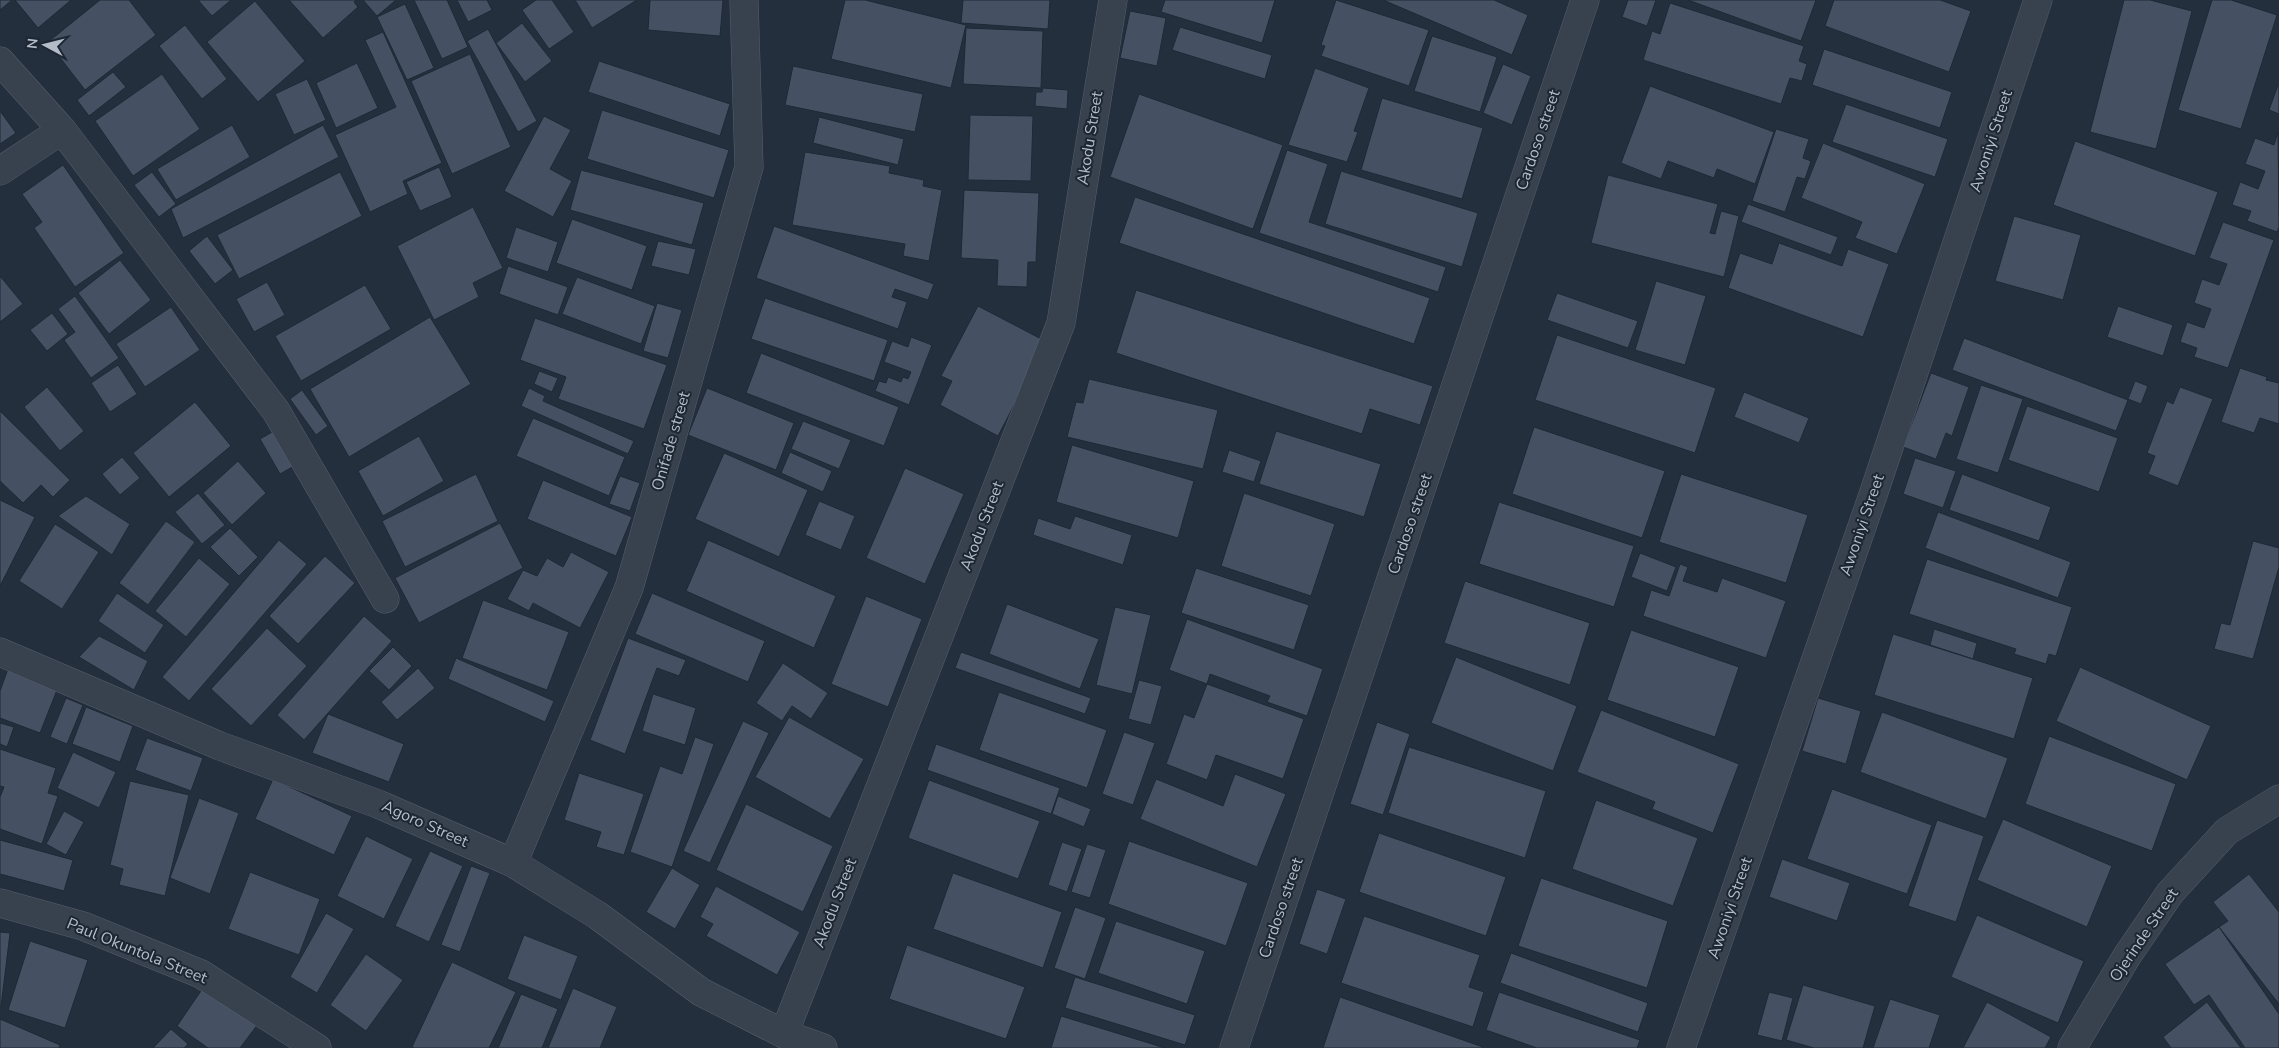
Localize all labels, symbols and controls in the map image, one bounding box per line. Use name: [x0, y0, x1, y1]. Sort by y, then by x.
north arrow: [20, 20, 70, 70]
text: N: [23, 37, 43, 50]
street label: Cardoso street: [1511, 86, 1566, 193]
street label: Awoniyi Street: [1964, 87, 2018, 195]
street label: Akodu Street: [1072, 89, 1108, 186]
street label: Onifade street: [646, 388, 696, 493]
street label: Cardoso street: [1383, 470, 1438, 577]
street label: Awoniyi Street: [1834, 471, 1890, 579]
street label: Akodu Street: [955, 478, 1009, 574]
street label: Agoro Street: [378, 795, 472, 853]
street label: Cardoso street: [1254, 854, 1309, 961]
street label: Awoniyi Street: [1702, 854, 1758, 962]
street label: Akodu Street: [808, 855, 862, 951]
street label: Ojerinde Street: [2104, 883, 2184, 986]
street label: Paul Okuntola Street: [63, 913, 211, 989]

